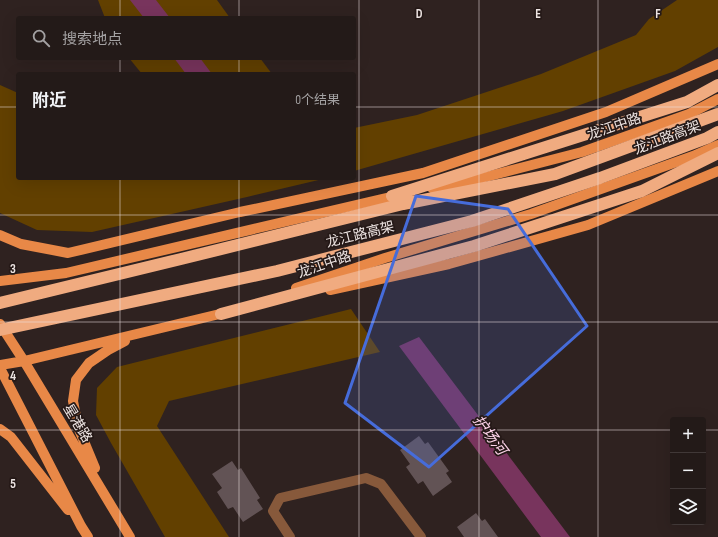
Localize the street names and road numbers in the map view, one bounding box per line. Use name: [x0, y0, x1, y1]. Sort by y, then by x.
street label: 龙江中路: [585, 109, 643, 144]
street label: 龙江路高架: [631, 117, 703, 158]
street label: 龙江路高架: [324, 218, 396, 251]
street label: 龙江中路: [295, 247, 353, 282]
street label: 星港路: [59, 401, 96, 446]

